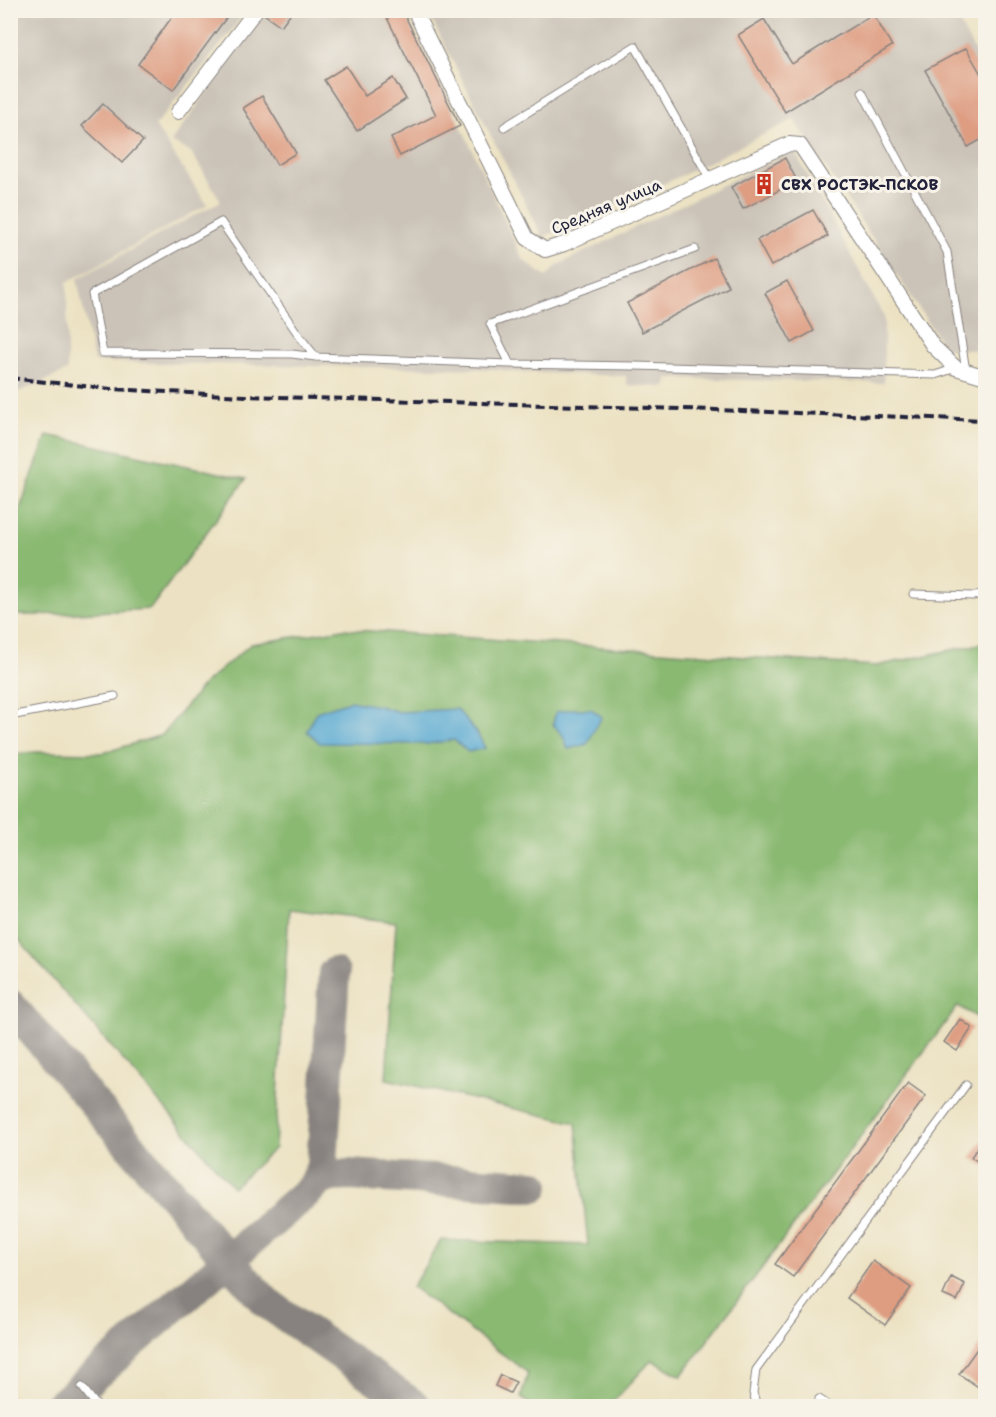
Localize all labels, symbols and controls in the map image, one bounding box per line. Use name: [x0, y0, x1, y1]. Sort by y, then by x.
building icon: СВХ РОСТЭК-ПСКОВ: [752, 172, 776, 196]
street label: Средняя улица: [548, 174, 664, 239]
place label: СВХ РОСТЭК-ПСКОВ: [781, 174, 938, 195]

